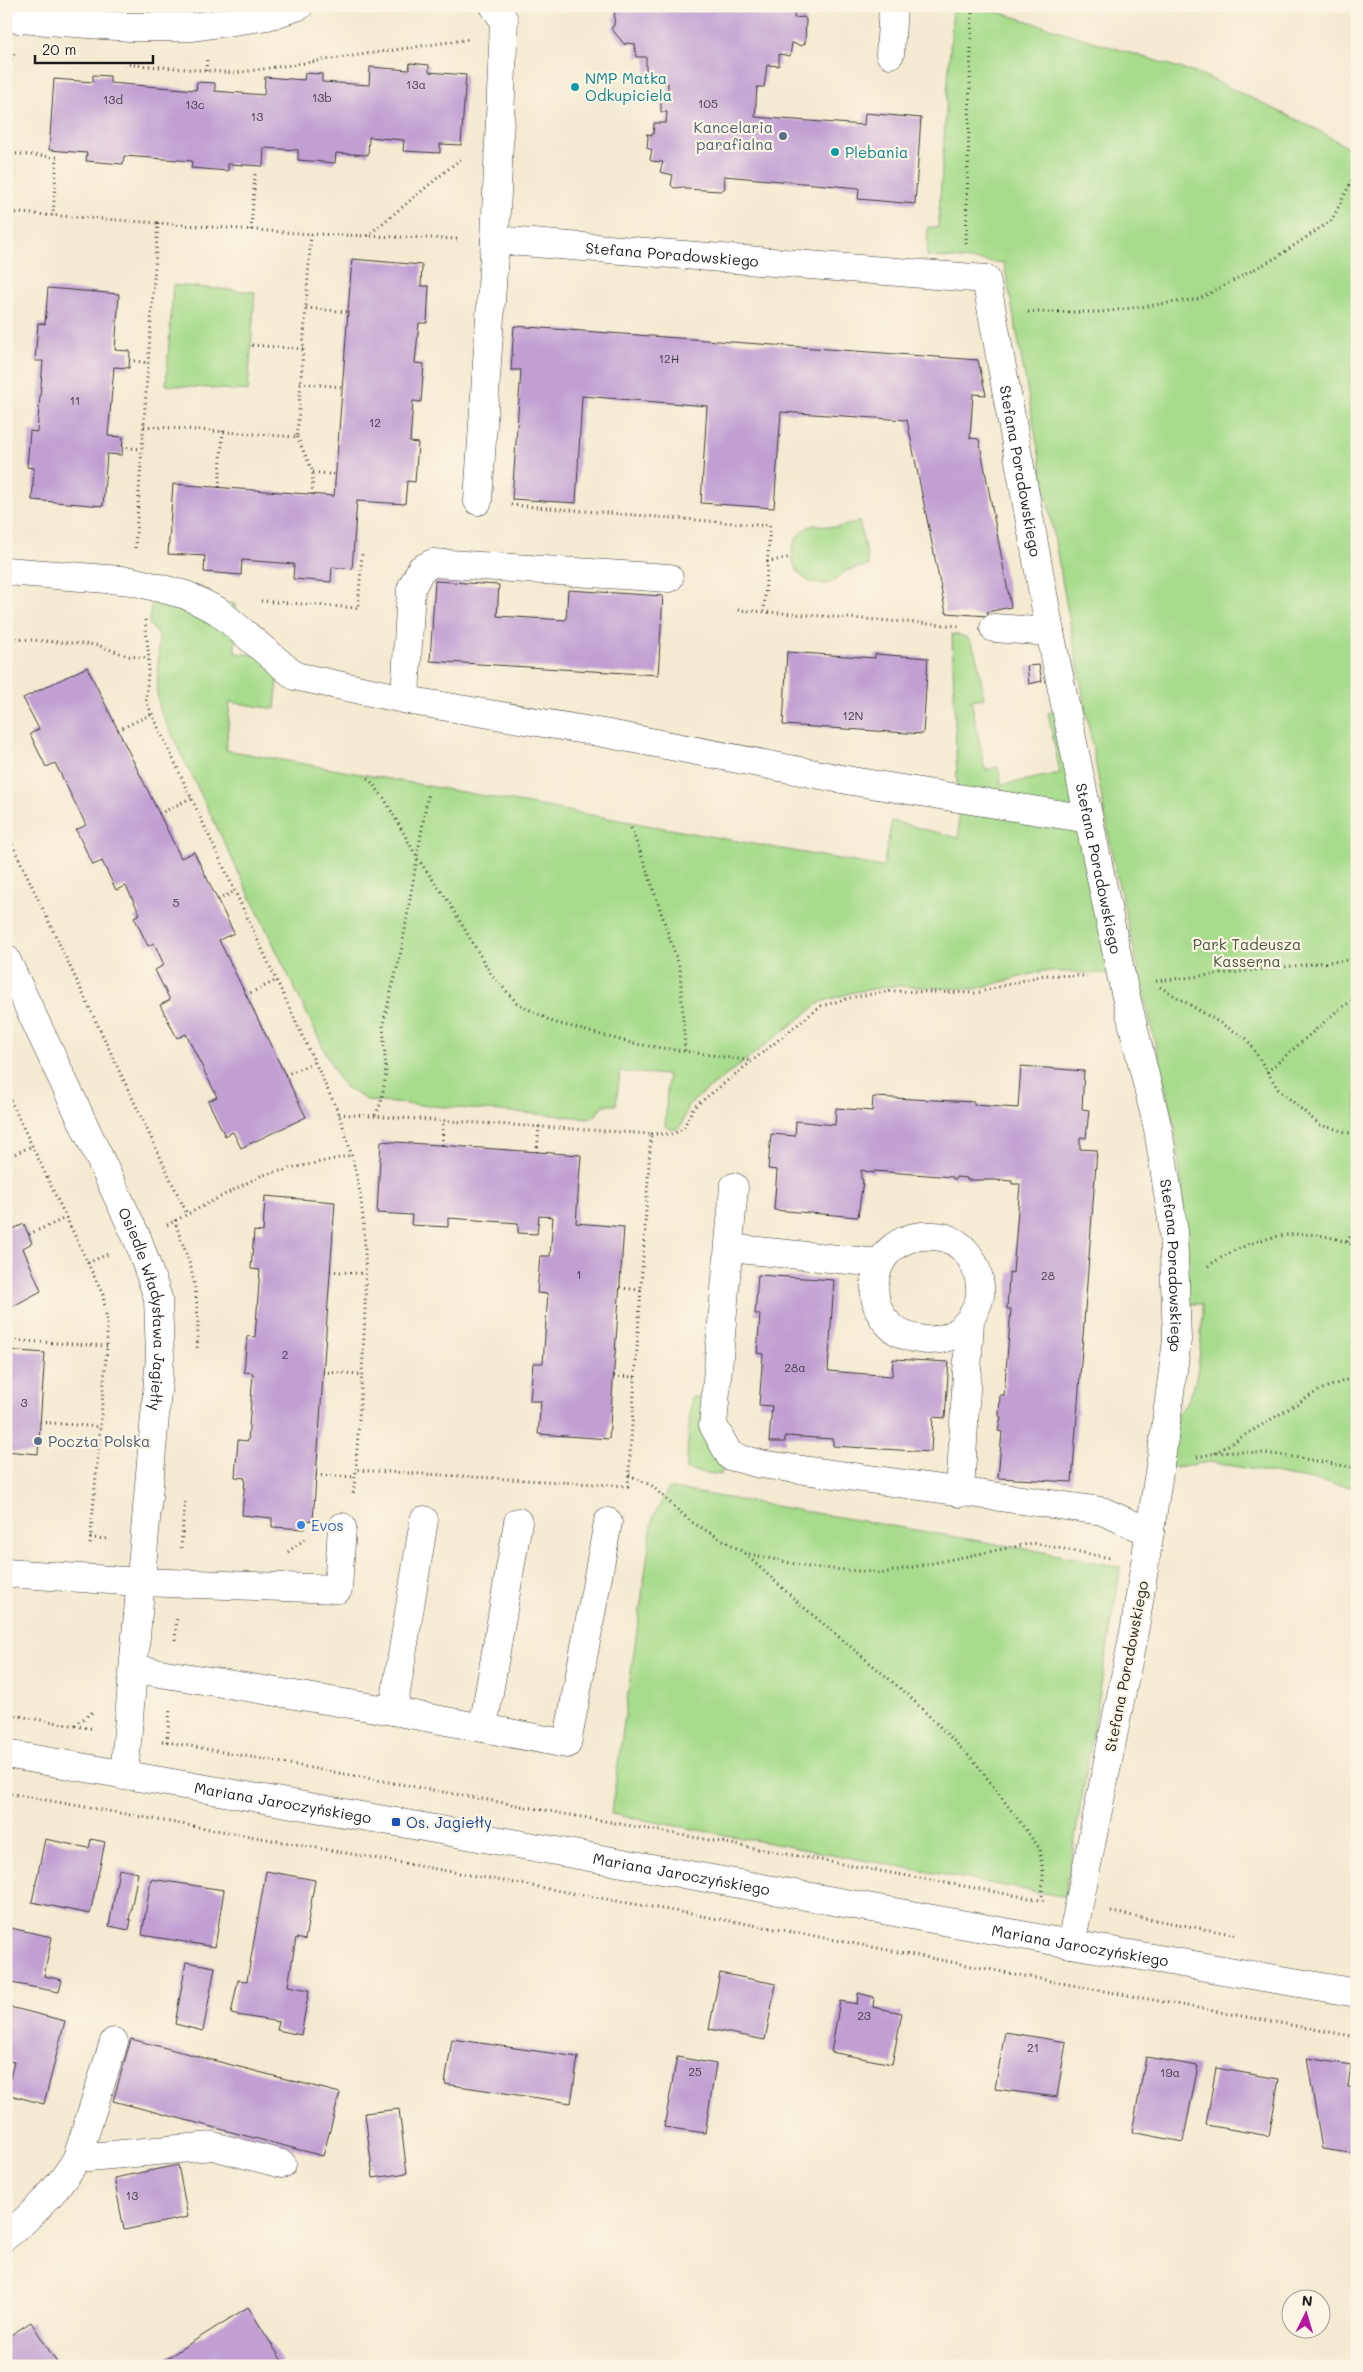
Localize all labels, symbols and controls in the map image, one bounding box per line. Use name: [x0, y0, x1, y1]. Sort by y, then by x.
scale bar: [35, 32, 152, 64]
text: 20 m: [42, 39, 76, 59]
place label: NMP Matka Odkupiciela: [585, 68, 672, 105]
house number: 13a: [406, 76, 426, 92]
marker: NMP Matka Odkupiciela: [569, 81, 581, 93]
house number: 13b: [312, 89, 332, 105]
house number: 13d: [103, 91, 123, 107]
house number: 105: [698, 95, 718, 111]
house number: 13c: [185, 96, 205, 112]
house number: 13: [251, 108, 263, 124]
place label: Kancelaria parafialna: [694, 117, 773, 154]
marker: Kancelaria parafialna: [777, 130, 789, 142]
place label: Plebania: [845, 142, 908, 162]
marker: Plebania: [829, 146, 841, 158]
street label: Stefana Poradowskiego: [585, 237, 760, 271]
house number: 12H: [659, 350, 679, 366]
street label: Stefana Poradowskiego: [995, 384, 1046, 558]
house number: 11: [70, 392, 80, 408]
house number: 12: [369, 414, 381, 430]
house number: 12N: [843, 707, 863, 723]
street label: Stefana Poradowskiego: [1072, 781, 1126, 956]
house number: 5: [173, 894, 180, 910]
park label: Park Tadeusza Kasserna: [1193, 934, 1301, 971]
street label: Stefana Poradowskiego: [1156, 1178, 1187, 1354]
street label: Osiedle Władysława Jagiełły: [114, 1204, 170, 1412]
house number: 1: [576, 1266, 582, 1282]
house number: 28: [1041, 1267, 1055, 1283]
house number: 2: [282, 1346, 288, 1362]
house number: 28a: [784, 1359, 806, 1375]
house number: 3: [20, 1394, 28, 1410]
place label: Poczta Polska: [48, 1431, 150, 1451]
marker: Poczta Polska: [32, 1435, 44, 1447]
place label: Evos: [311, 1515, 344, 1535]
marker: Evos: [295, 1519, 307, 1531]
street label: Stefana Poradowskiego: [1100, 1579, 1152, 1753]
street label: Mariana Jaroczyńskiego: [193, 1777, 373, 1828]
place label: Os. Jagiełły: [406, 1812, 492, 1832]
marker: Os. Jagiełły: [390, 1816, 402, 1828]
street label: Mariana Jaroczyńskiego: [591, 1848, 772, 1899]
street label: Mariana Jaroczyńskiego: [990, 1920, 1170, 1971]
house number: 23: [857, 2007, 871, 2023]
house number: 21: [1027, 2039, 1039, 2055]
house number: 25: [688, 2063, 702, 2079]
house number: 19a: [1160, 2064, 1180, 2080]
house number: 13: [126, 2187, 138, 2203]
north arrow: [1280, 2290, 1330, 2340]
text: N: [1301, 2291, 1313, 2310]

